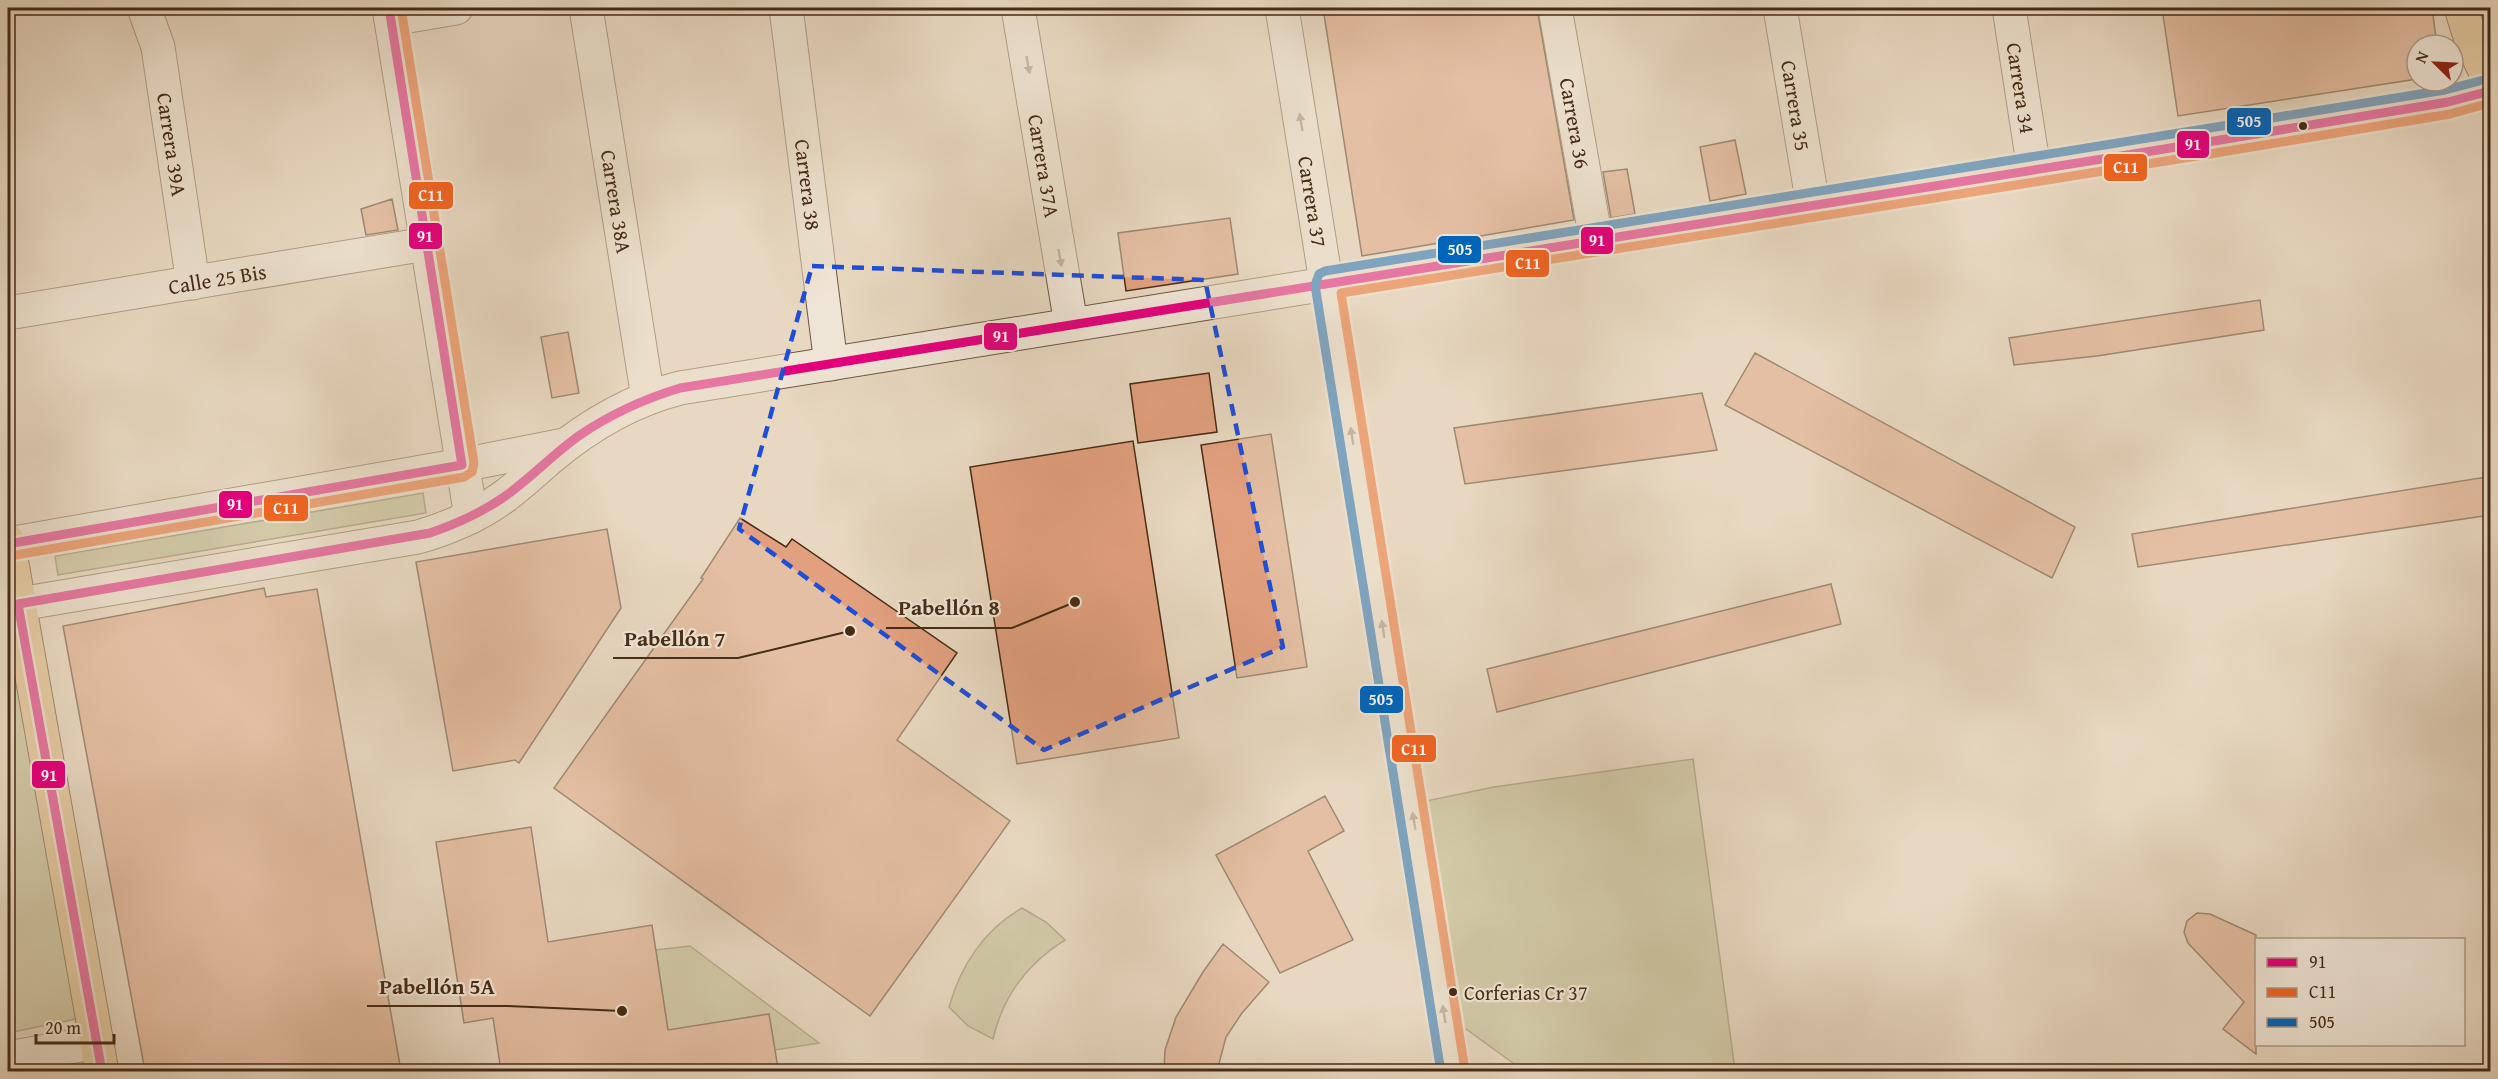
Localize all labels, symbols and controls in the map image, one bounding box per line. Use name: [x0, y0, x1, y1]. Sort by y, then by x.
north arrow: [2405, 33, 2465, 93]
street label: Carrera 34: [1999, 40, 2044, 136]
text: N: [2408, 47, 2435, 67]
one-way arrow: [1024, 56, 1033, 75]
street label: Carrera 35: [1774, 58, 1819, 153]
street label: Carrera 36: [1552, 75, 1599, 171]
street label: Carrera 39A: [149, 91, 195, 199]
line badge: 505: [2226, 107, 2272, 136]
text: 505: [2237, 109, 2261, 133]
street label: Carrera 37A: [1021, 112, 1068, 220]
one-way arrow: [1296, 112, 1305, 131]
unlabelled marker: [2297, 120, 2309, 132]
line badge: 91: [2176, 130, 2210, 159]
text: 91: [2185, 132, 2201, 156]
street label: Carrera 38: [787, 137, 829, 232]
street label: Carrera 38A: [593, 148, 640, 256]
line badge: C11: [2103, 153, 2148, 182]
street label: Carrera 37: [1291, 154, 1336, 249]
text: C11: [2113, 155, 2139, 179]
line badge: C11: [408, 181, 454, 210]
text: C11: [418, 183, 444, 207]
line badge: 91: [408, 222, 443, 250]
text: 91: [417, 224, 433, 248]
line badge: 91: [1580, 226, 1614, 255]
text: 91: [1589, 228, 1605, 252]
line badge: 505: [1437, 235, 1482, 264]
text: 505: [1448, 237, 1472, 261]
one-way arrow: [1056, 248, 1065, 267]
line badge: C11: [1505, 249, 1550, 278]
text: C11: [1515, 251, 1541, 275]
street label: Calle 25 Bis: [166, 255, 268, 302]
line badge: 91: [983, 322, 1018, 351]
text: 91: [993, 324, 1009, 348]
one-way arrow: [1347, 426, 1356, 445]
line badge: 91: [218, 490, 253, 519]
text: 91: [227, 492, 243, 516]
line badge: C11: [263, 494, 309, 522]
text: C11: [273, 496, 299, 520]
callout: Pabellón 8: [886, 588, 1012, 628]
text: Pabellón 8: [898, 591, 1000, 623]
callout: Pabellón 7: [613, 618, 738, 658]
one-way arrow: [1378, 619, 1387, 638]
text: Pabellón 7: [624, 622, 726, 654]
line badge: 505: [1359, 685, 1404, 714]
text: 505: [1369, 687, 1393, 711]
line badge: C11: [1391, 734, 1437, 763]
text: C11: [1401, 737, 1427, 761]
line badge: 91: [31, 760, 66, 789]
text: 91: [41, 763, 57, 787]
one-way arrow: [1409, 812, 1418, 831]
legend: [2255, 938, 2465, 1046]
text: 91: [2309, 948, 2326, 975]
callout: Pabellón 5A: [367, 966, 507, 1006]
text: Pabellón 5A: [379, 970, 495, 1002]
place label: Corferias Cr 37: [1464, 978, 1588, 1007]
text: C11: [2309, 978, 2336, 1005]
marker: Corferias Cr 37: [1447, 986, 1459, 998]
one-way arrow: [1440, 1004, 1449, 1023]
scale bar: [36, 1007, 114, 1045]
text: 505: [2309, 1008, 2335, 1035]
text: 20 m: [45, 1014, 81, 1041]

